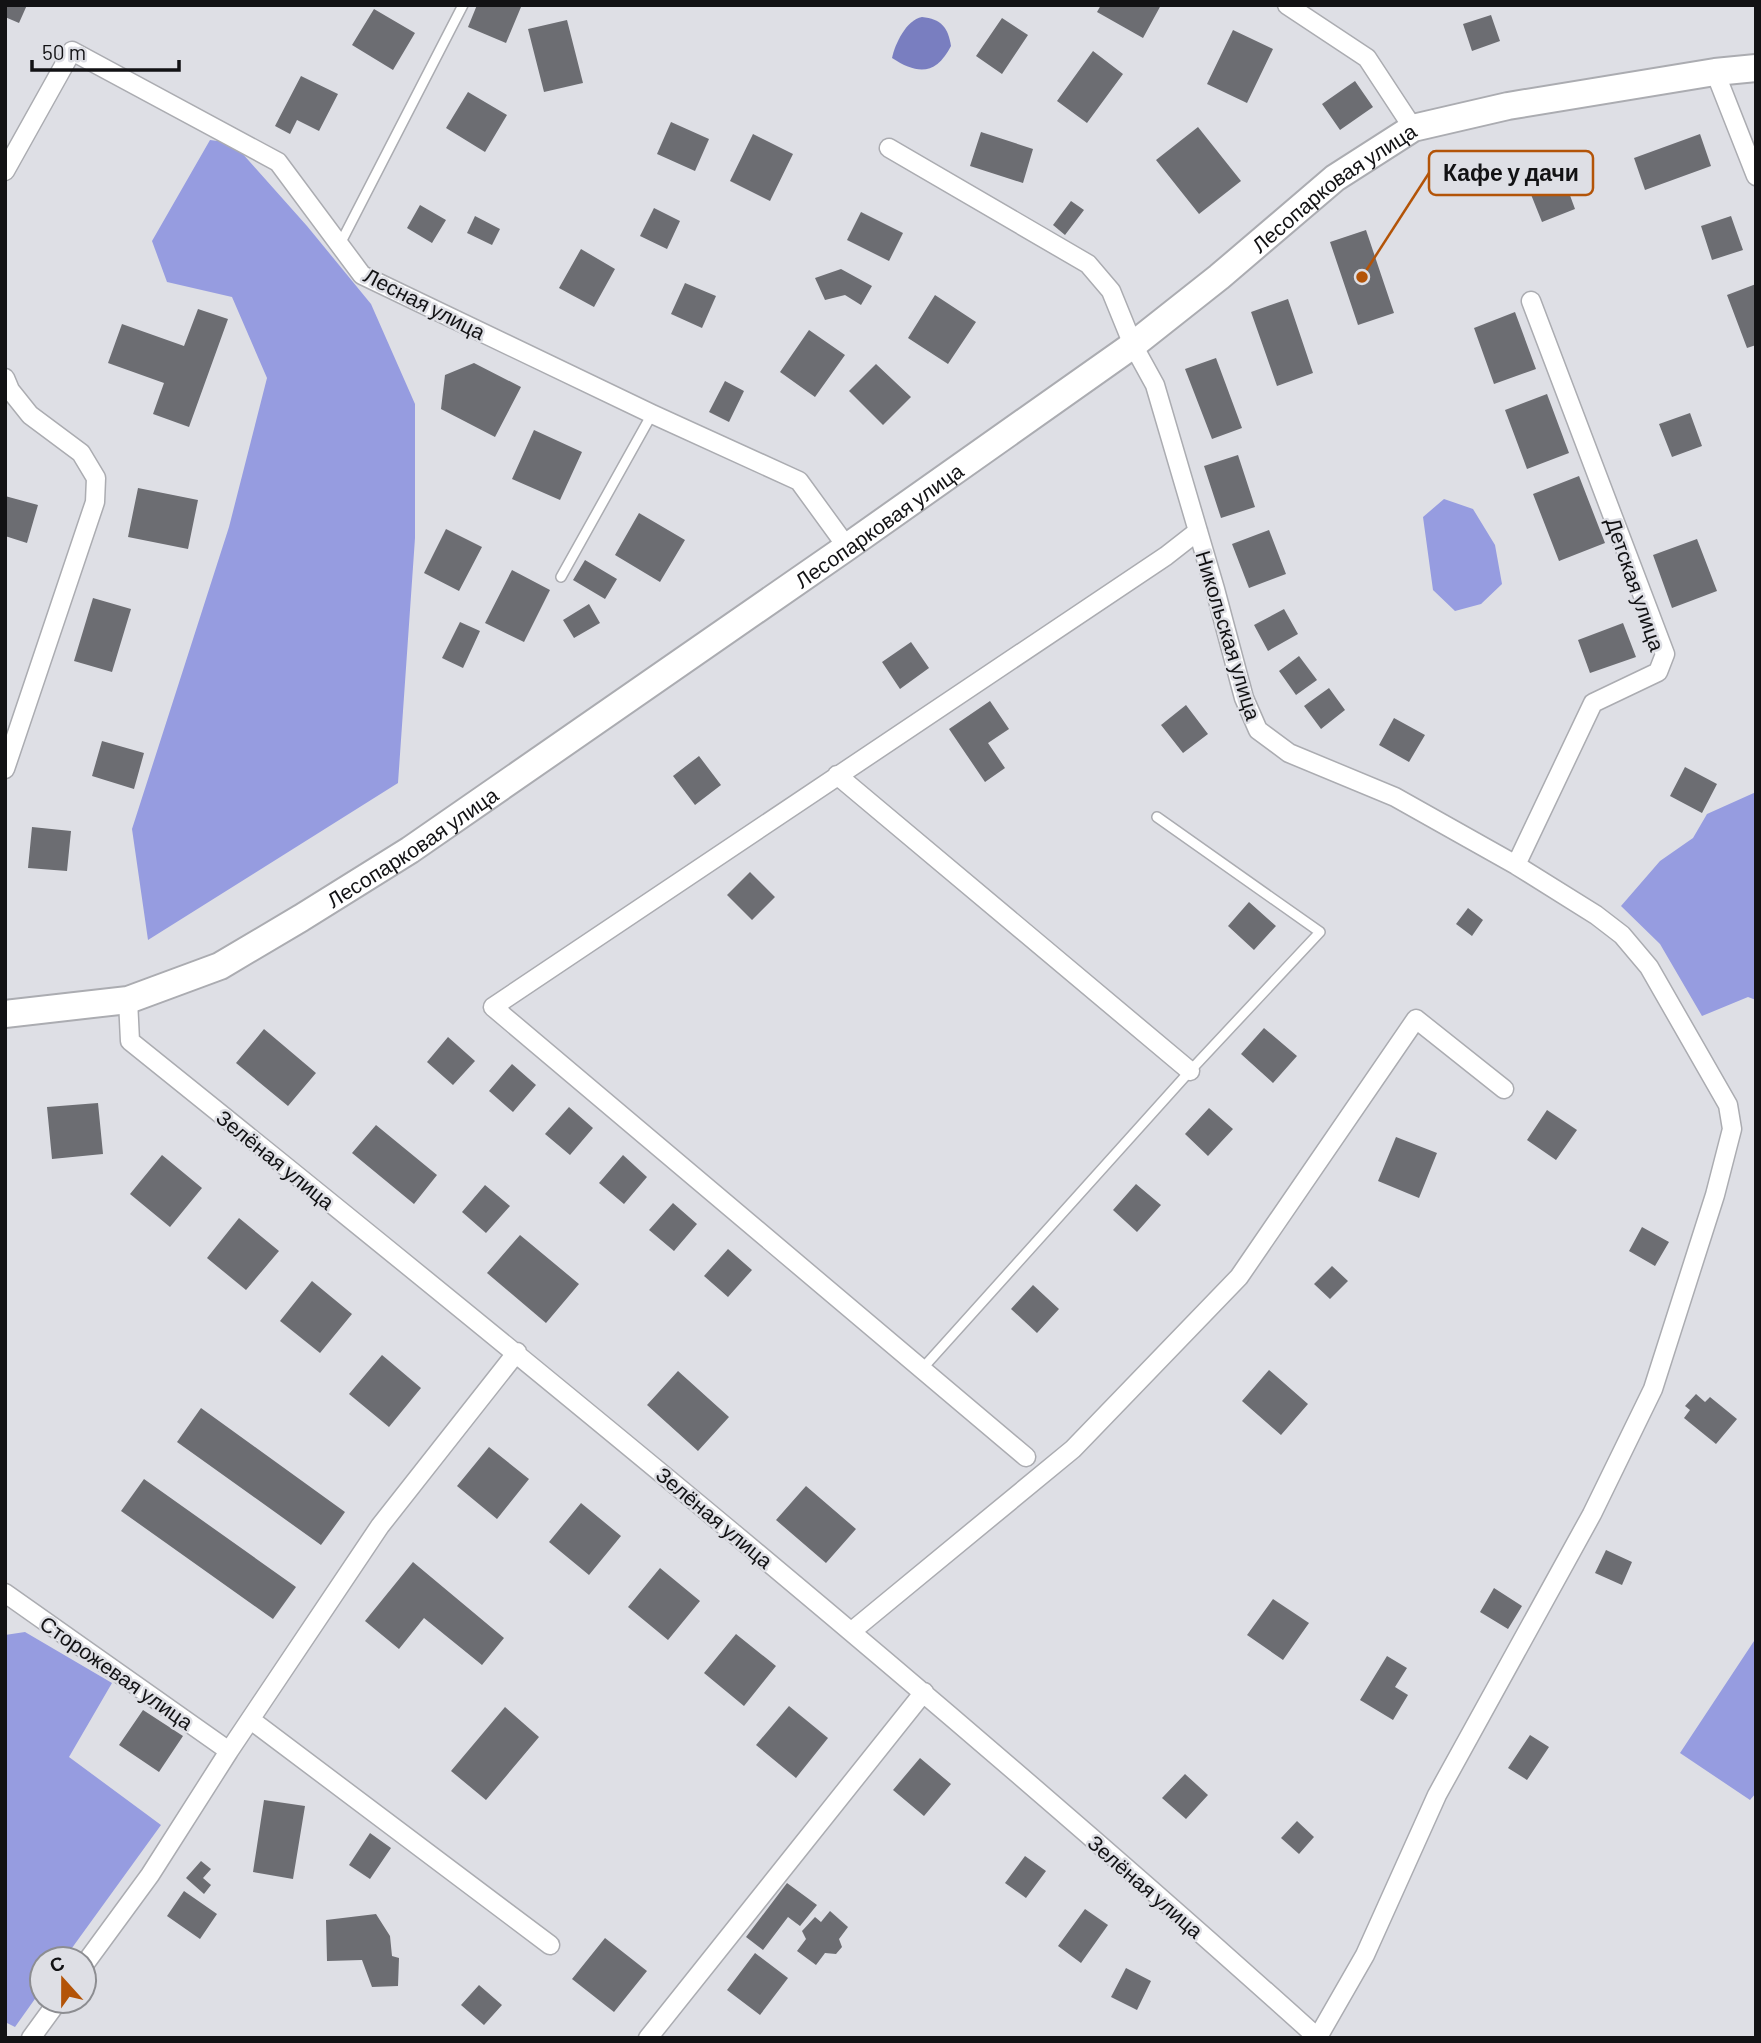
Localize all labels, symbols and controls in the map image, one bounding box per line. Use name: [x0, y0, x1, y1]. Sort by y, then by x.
scale bar: [32, 28, 178, 72]
text: 50 m: [42, 39, 86, 64]
street label: Лесопарковая улица: [1246, 117, 1421, 257]
callout: Кафе у дачи: [1429, 151, 1593, 195]
text: Кафе у дачи: [1443, 158, 1579, 186]
street label: Лесная улица: [360, 262, 490, 344]
street label: Лесопарковая улица: [790, 457, 968, 592]
street label: Детская улица: [1601, 514, 1671, 654]
street label: Никольская улица: [1191, 547, 1267, 723]
street label: Лесопарковая улица: [322, 781, 502, 912]
street label: Зелёная улица: [212, 1104, 340, 1214]
street label: Зелёная улица: [652, 1461, 778, 1573]
street label: Сторожевая улица: [36, 1610, 199, 1734]
street label: Зелёная улица: [1083, 1829, 1209, 1943]
north arrow: [28, 1945, 98, 2015]
text: С: [46, 1950, 68, 1977]

